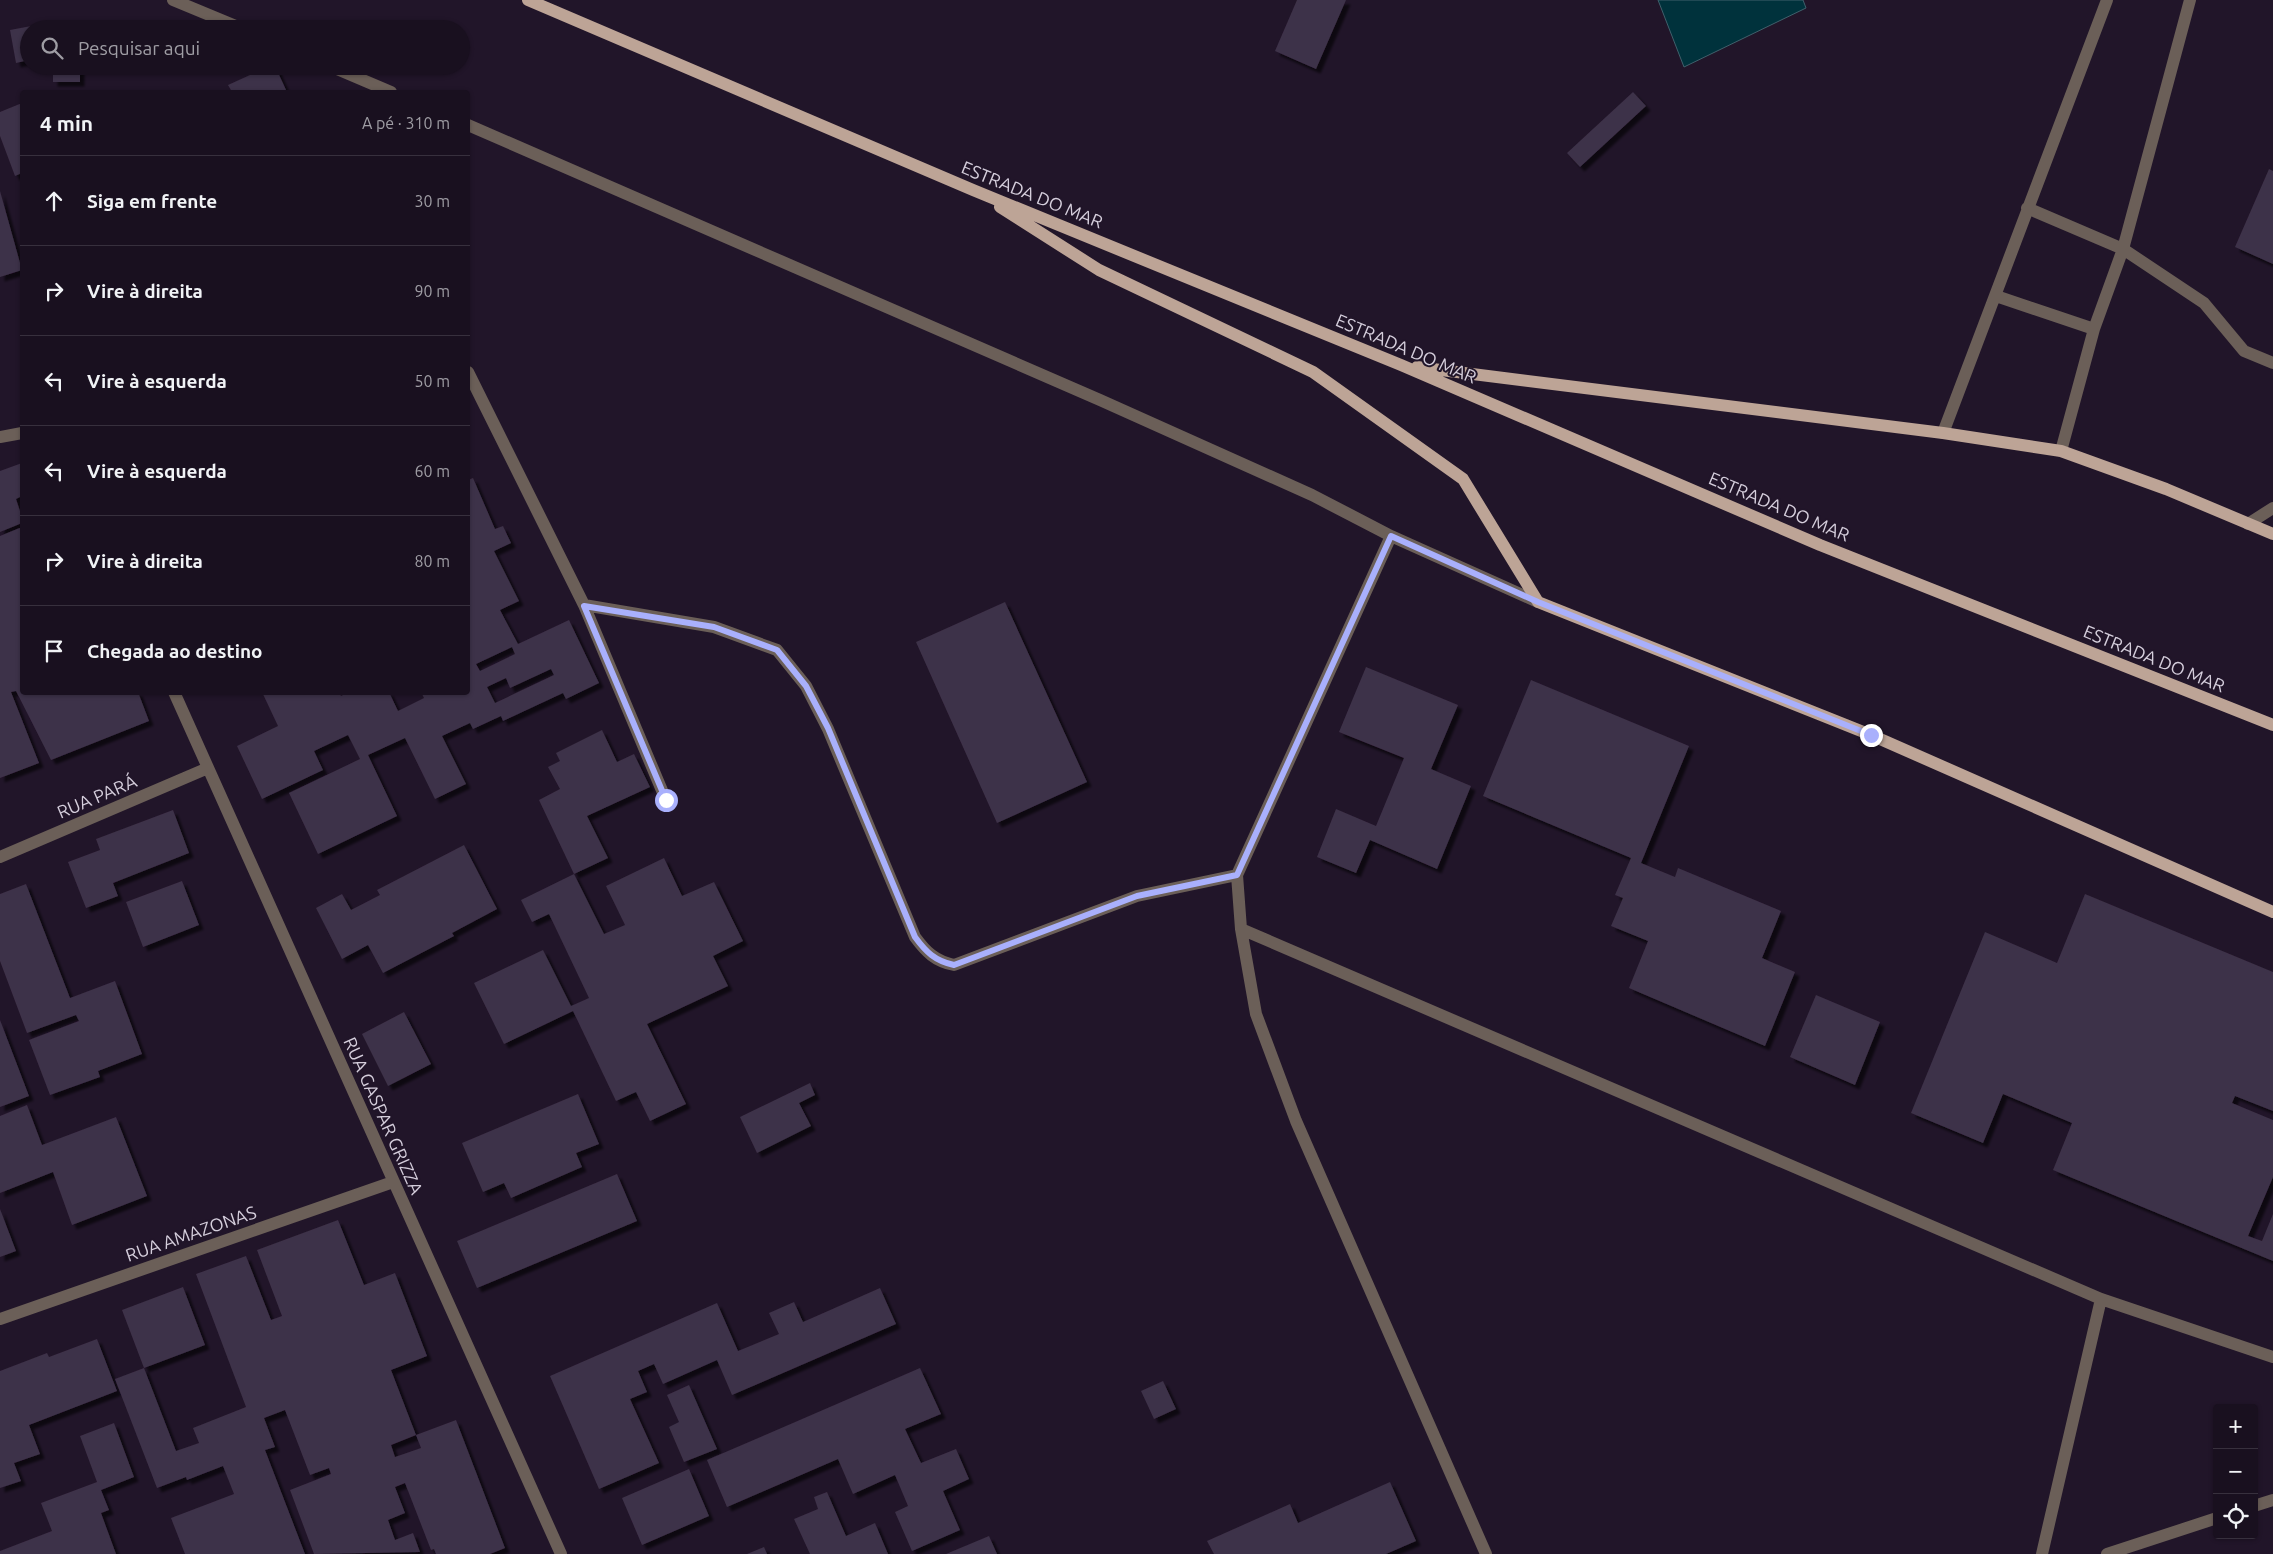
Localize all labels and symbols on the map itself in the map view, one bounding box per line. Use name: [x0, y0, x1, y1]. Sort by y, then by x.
street label: ESTRADA DO MAR: [959, 157, 1106, 232]
street label: ESTRADA DO MAR: [1333, 309, 1480, 387]
street label: ESTRADA DO MAR: [1706, 467, 1853, 545]
street label: ESTRADA DO MAR: [2081, 621, 2228, 696]
route end: [1860, 724, 1883, 747]
street label: RUA PARÁ: [53, 769, 140, 822]
route start: [655, 789, 678, 812]
street label: RUA GASPAR GRIZZA: [340, 1034, 428, 1198]
street label: RUA AMAZONAS: [123, 1201, 259, 1265]

